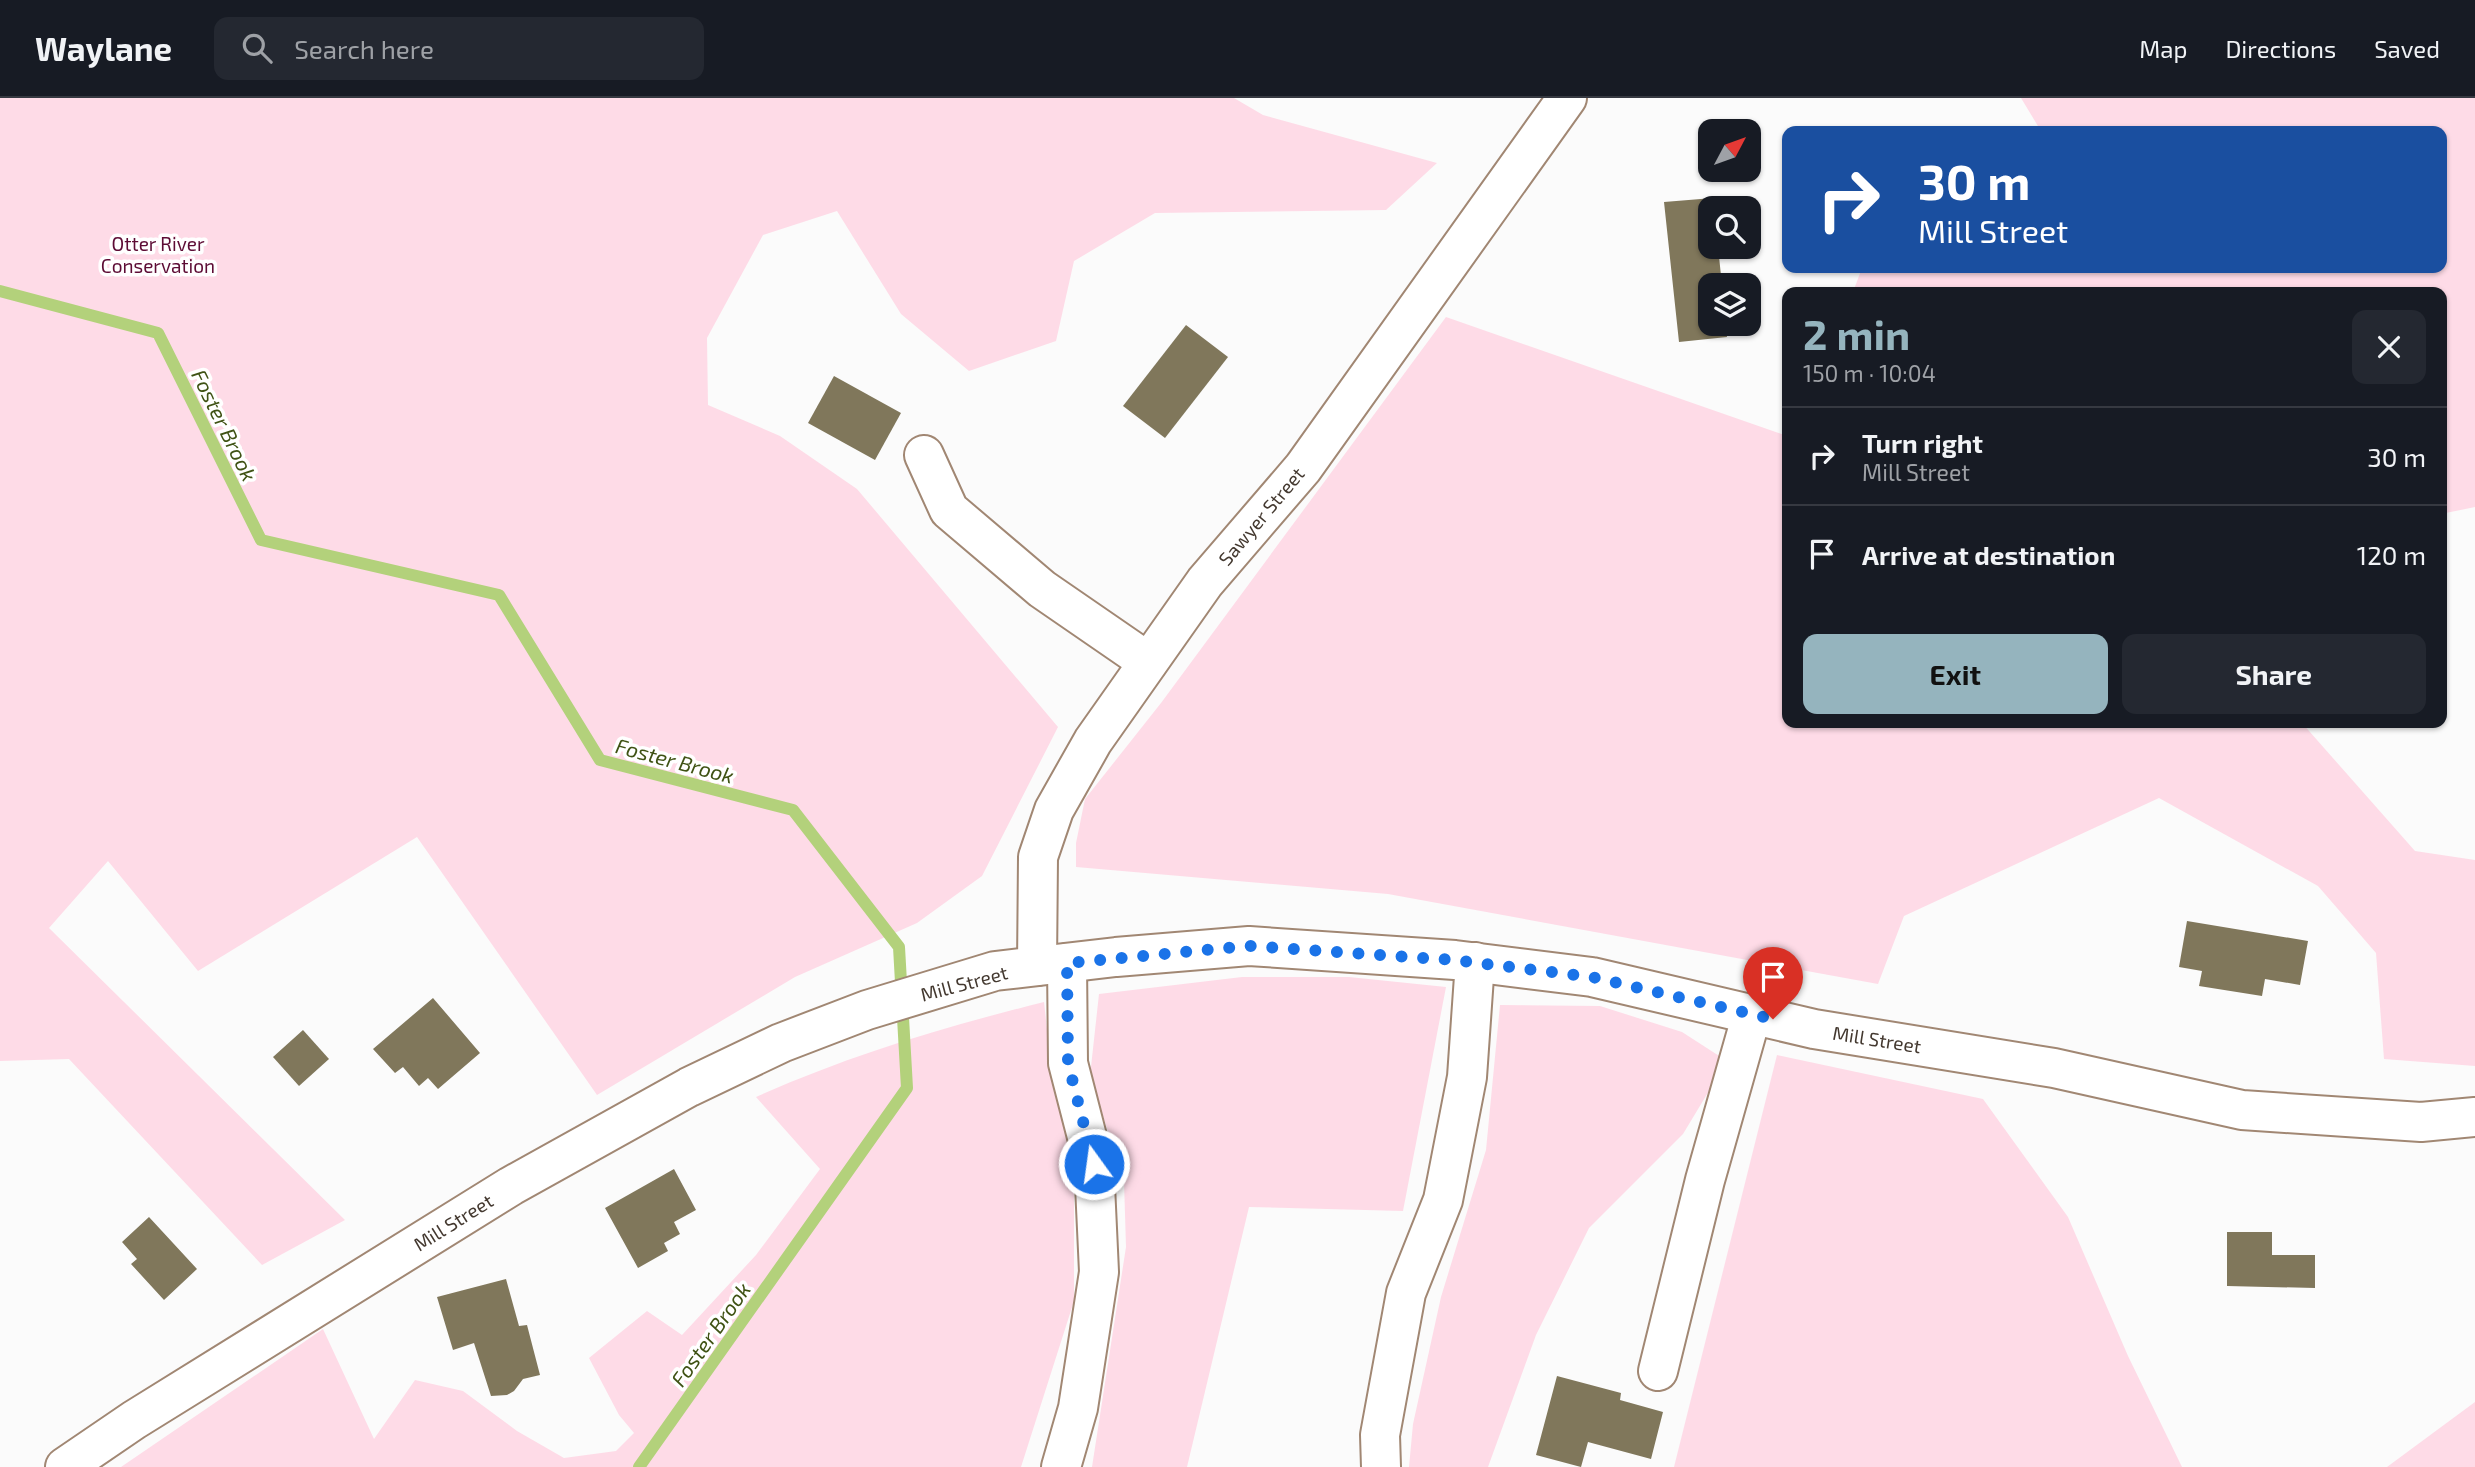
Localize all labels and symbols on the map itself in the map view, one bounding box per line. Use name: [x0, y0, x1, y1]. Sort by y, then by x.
north arrow: [1698, 119, 1760, 182]
park label: Otter River Conservation: [101, 232, 215, 277]
water label: Foster Brook: [187, 365, 263, 485]
street label: Sawyer Street: [1213, 462, 1309, 570]
water label: Foster Brook: [613, 732, 737, 788]
pin: [1743, 947, 1803, 1019]
street label: Mill Street: [918, 960, 1010, 1006]
street label: Mill Street: [1831, 1021, 1923, 1057]
position arrow: [1057, 1127, 1131, 1201]
street label: Mill Street: [409, 1189, 497, 1255]
water label: Foster Brook: [665, 1277, 755, 1391]

